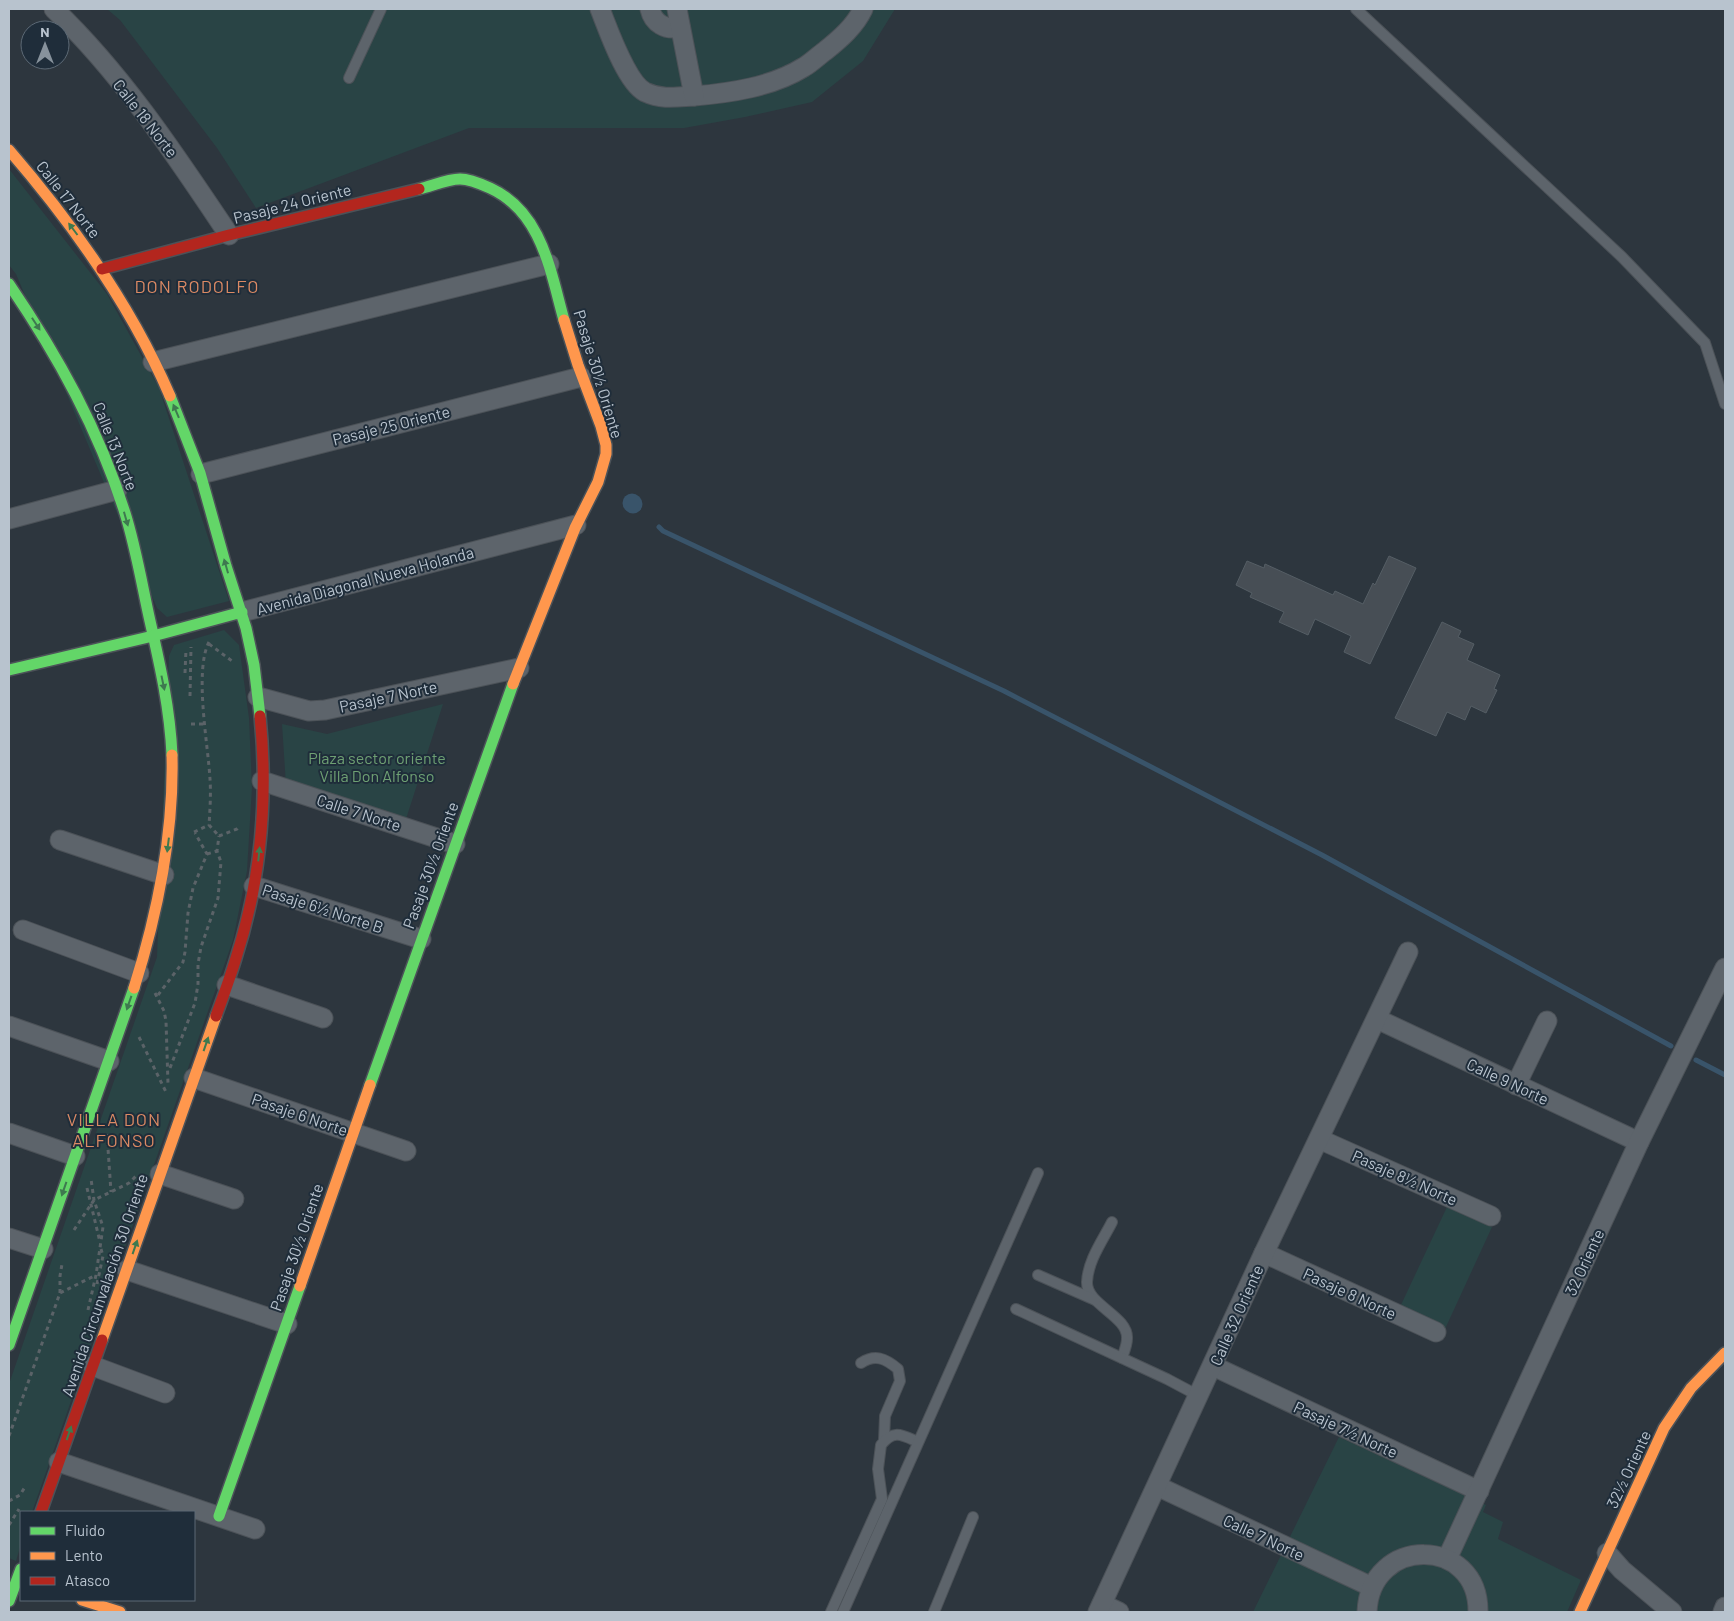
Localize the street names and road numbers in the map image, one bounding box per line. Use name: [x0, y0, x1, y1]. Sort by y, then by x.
street label: Calle 18 Norte: [110, 75, 182, 161]
street label: Calle 17 Norte: [33, 157, 105, 241]
street label: Pasaje 24 Oriente: [231, 179, 353, 227]
street label: Pasaje 30½ Oriente: [570, 307, 628, 441]
street label: Calle 13 Norte: [90, 399, 142, 493]
street label: Pasaje 25 Oriente: [330, 401, 452, 449]
street label: Avenida Diagonal Nueva Holanda: [254, 542, 476, 618]
street label: Pasaje 7 Norte: [337, 676, 439, 716]
street label: Calle 7 Norte: [315, 789, 403, 835]
street label: Pasaje 30½ Oriente: [398, 799, 462, 931]
street label: Pasaje 6½ Norte B: [260, 879, 386, 937]
street label: Calle 9 Norte: [1464, 1054, 1552, 1108]
street label: Pasaje 6 Norte: [250, 1089, 350, 1139]
street label: Pasaje 8½ Norte: [1349, 1145, 1461, 1209]
street label: Avenida Circunvalación 30 Oriente: [57, 1171, 151, 1399]
street label: Pasaje 30½ Oriente: [265, 1181, 327, 1313]
street label: 32 Oriente: [1560, 1226, 1608, 1298]
street label: Calle 32 Oriente: [1205, 1262, 1267, 1368]
street label: Pasaje 8 Norte: [1301, 1263, 1399, 1323]
street label: Pasaje 7½ Norte: [1291, 1397, 1401, 1461]
street label: 32½ Oriente: [1602, 1427, 1654, 1511]
street label: Calle 7 Norte: [1220, 1510, 1308, 1564]

